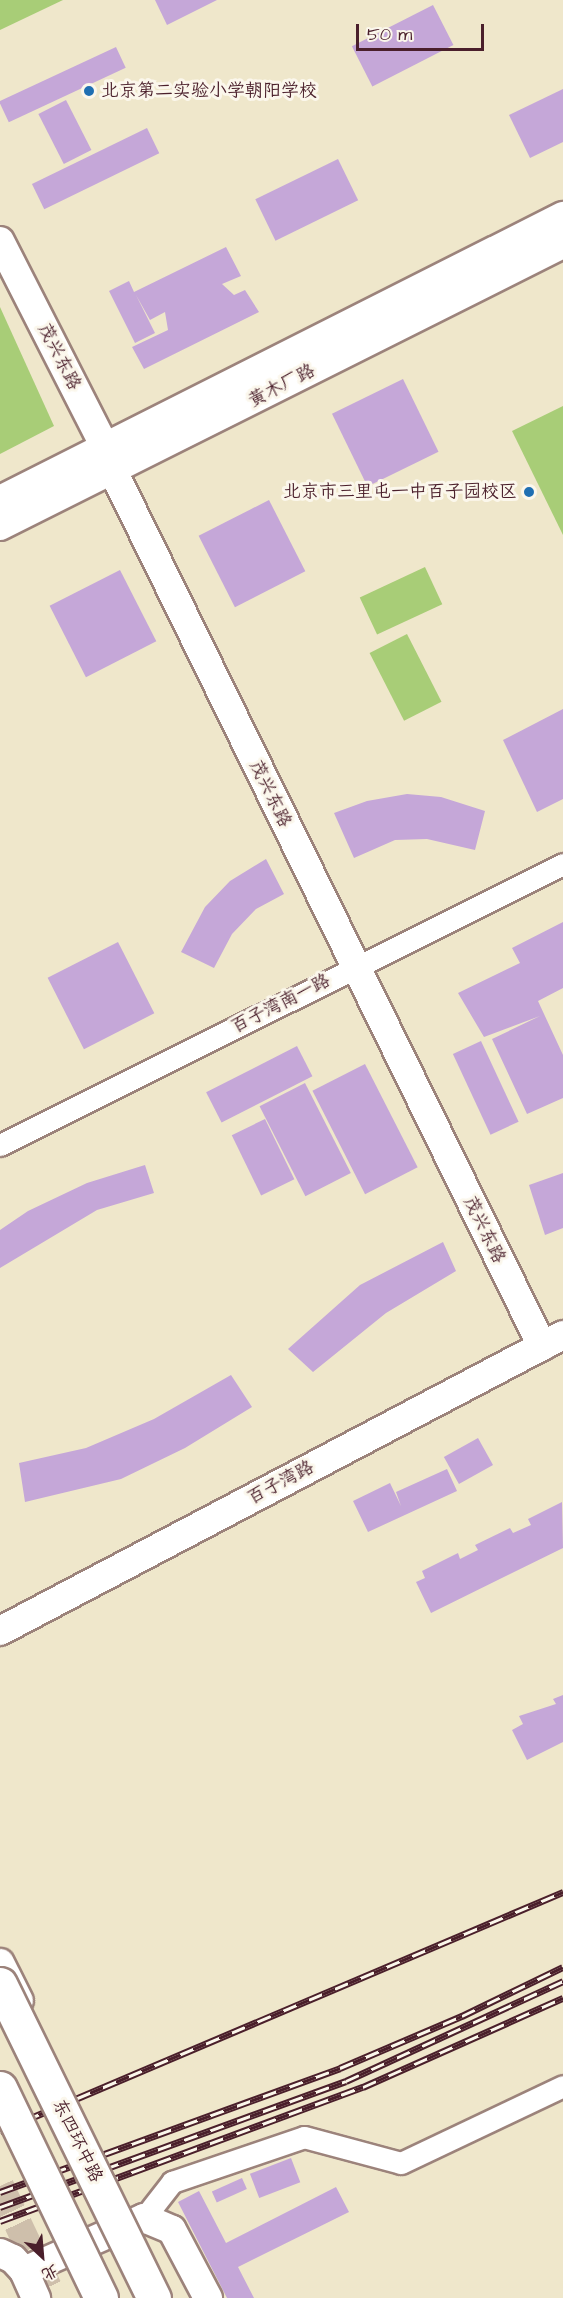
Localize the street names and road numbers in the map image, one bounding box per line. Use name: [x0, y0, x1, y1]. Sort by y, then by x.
street label: 茂兴东路: [33, 320, 85, 394]
street label: 黄木厂路: [245, 360, 319, 412]
street label: 茂兴东路: [245, 757, 295, 831]
street label: 百子湾南一路: [228, 970, 334, 1038]
street label: 茂兴东路: [459, 1193, 509, 1267]
street label: 百子湾路: [244, 1457, 318, 1509]
street label: 东四环中路: [48, 2096, 106, 2186]

